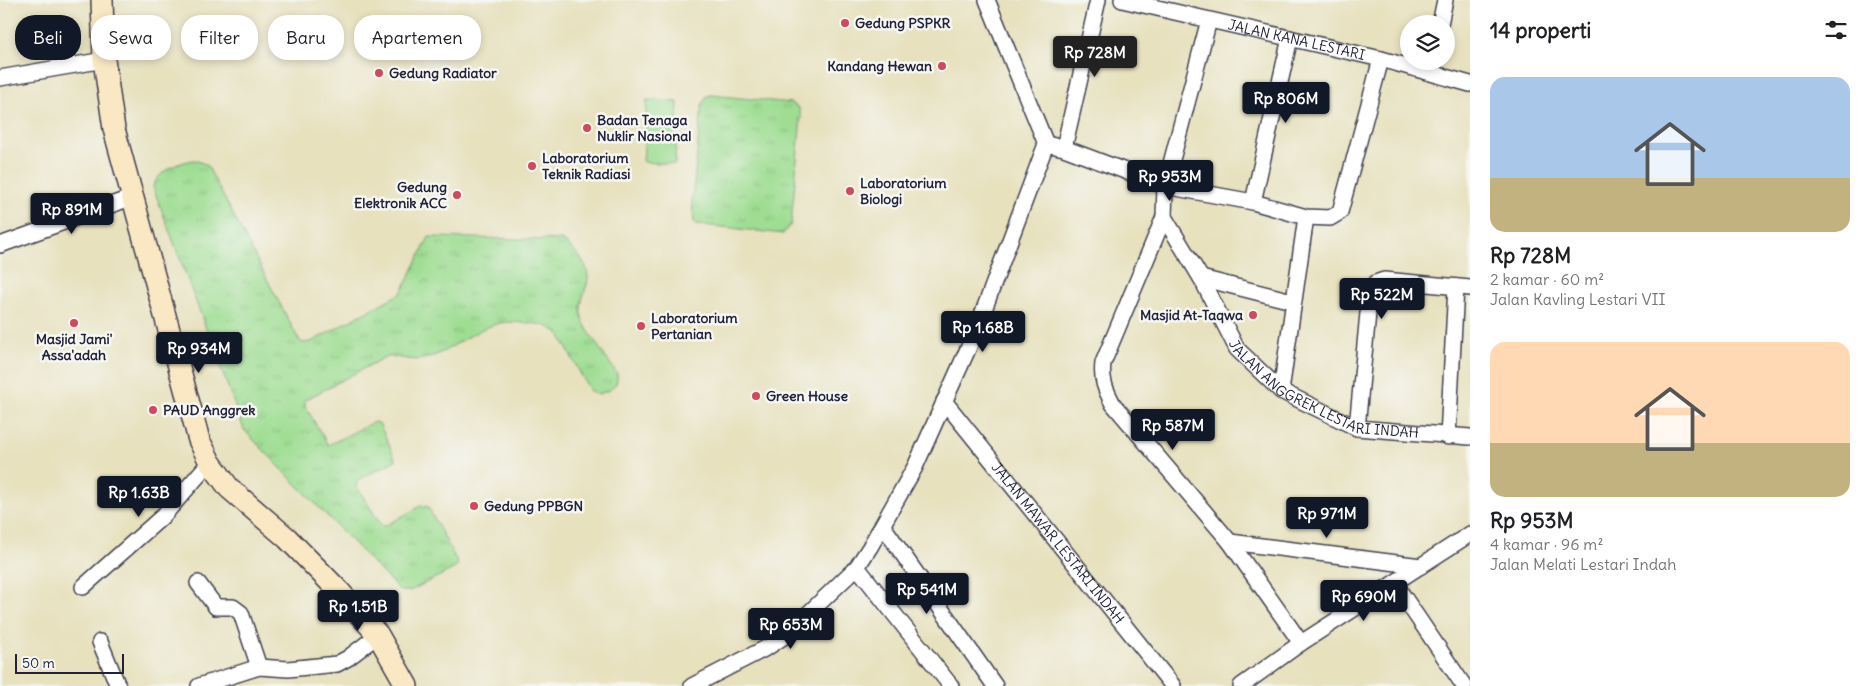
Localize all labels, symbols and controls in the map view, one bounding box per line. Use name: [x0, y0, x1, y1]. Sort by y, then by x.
place label: Gedung PSPKR: [855, 14, 951, 32]
chip: Beli: [15, 15, 81, 60]
chip: Sewa: [91, 15, 171, 60]
chip: Filter: [181, 15, 258, 60]
chip: Baru: [268, 15, 344, 60]
chip: Apartemen: [354, 15, 481, 60]
street label: JALAN KANA LESTARI: [1226, 15, 1367, 64]
map controls: [1400, 15, 1455, 70]
button: layers: [1400, 15, 1455, 70]
icon: filters: [1822, 16, 1850, 44]
marker: Gedung PSPKR: [839, 17, 851, 29]
text: 14 properti: [1490, 17, 1591, 44]
pin: Rp 728M: [1049, 36, 1141, 78]
text: Rp 728M: [1064, 42, 1126, 62]
place label: Kandang Hewan: [827, 57, 932, 75]
marker: Kandang Hewan: [936, 60, 948, 72]
place label: Gedung Radiator: [389, 64, 497, 82]
marker: Gedung Radiator: [373, 67, 385, 79]
pin: Rp 806M: [1240, 82, 1332, 124]
text: Rp 806M: [1253, 88, 1319, 108]
icon: home: [1625, 109, 1715, 199]
place label: Badan Tenaga Nuklir Nasional: [597, 111, 691, 145]
marker: Badan Tenaga Nuklir Nasional: [581, 122, 593, 134]
place label: Laboratorium Teknik Radiasi: [542, 149, 630, 183]
marker: Laboratorium Teknik Radiasi: [526, 160, 538, 172]
pin: Rp 953M: [1124, 160, 1216, 202]
text: Rp 953M: [1138, 166, 1202, 186]
place label: Laboratorium Biologi: [860, 174, 947, 208]
place label: Gedung Elektronik ACC: [354, 178, 447, 212]
marker: Laboratorium Biologi: [844, 185, 856, 197]
marker: Gedung Elektronik ACC: [451, 189, 463, 201]
pin: Rp 891M: [26, 192, 118, 235]
text: Rp 891M: [42, 199, 102, 219]
text: Rp 728M: [1490, 242, 1571, 269]
text: 2 kamar · 60 m²: [1490, 269, 1604, 289]
pin: Rp 522M: [1336, 278, 1428, 320]
text: Rp 522M: [1351, 284, 1413, 304]
text: Jalan Kavling Lestari VII: [1490, 289, 1665, 309]
place label: Masjid At-Taqwa: [1140, 306, 1243, 324]
place label: Laboratorium Pertanian: [651, 309, 738, 343]
marker: Masjid At-Taqwa: [1247, 309, 1259, 321]
pin: Rp 1.68B: [931, 310, 1035, 353]
marker: Masjid Jami' Assa'adah: [68, 317, 80, 329]
text: Rp 1.68B: [952, 317, 1014, 337]
marker: Laboratorium Pertanian: [635, 320, 647, 332]
place label: Masjid Jami' Assa'adah: [36, 330, 113, 364]
pin: Rp 934M: [153, 332, 245, 374]
street label: JALAN ANGGREK LESTARI INDAH: [1225, 337, 1419, 442]
text: Rp 934M: [167, 338, 231, 358]
icon: home: [1625, 374, 1715, 464]
place label: Green House: [766, 387, 848, 405]
marker: Green House: [750, 390, 762, 402]
place label: PAUD Anggrek: [163, 401, 256, 419]
marker: PAUD Anggrek: [147, 404, 159, 416]
pin: Rp 587M: [1127, 408, 1219, 451]
text: Rp 587M: [1142, 415, 1204, 435]
street label: JALAN MAWAR LESTARI INDAH: [988, 459, 1128, 627]
pin: Rp 1.63B: [87, 476, 191, 518]
text: Rp 1.63B: [108, 482, 170, 502]
pin: Rp 971M: [1281, 496, 1373, 539]
place label: Gedung PPBGN: [484, 497, 583, 515]
marker: Gedung PPBGN: [468, 500, 480, 512]
text: Rp 971M: [1297, 503, 1357, 523]
text: Rp 953M: [1490, 507, 1573, 534]
text: 4 kamar · 96 m²: [1490, 534, 1603, 554]
text: Jalan Melati Lestari Indah: [1490, 554, 1676, 574]
pin: Rp 541M: [881, 572, 973, 615]
text: Rp 541M: [897, 579, 957, 599]
pin: Rp 690M: [1318, 580, 1410, 622]
text: Rp 690M: [1331, 586, 1397, 606]
pin: Rp 1.51B: [306, 590, 410, 632]
text: Rp 1.51B: [329, 596, 387, 616]
pin: Rp 653M: [745, 608, 837, 650]
text: Rp 653M: [759, 614, 823, 634]
scale bar: [15, 651, 124, 674]
text: 50 m: [22, 654, 55, 672]

